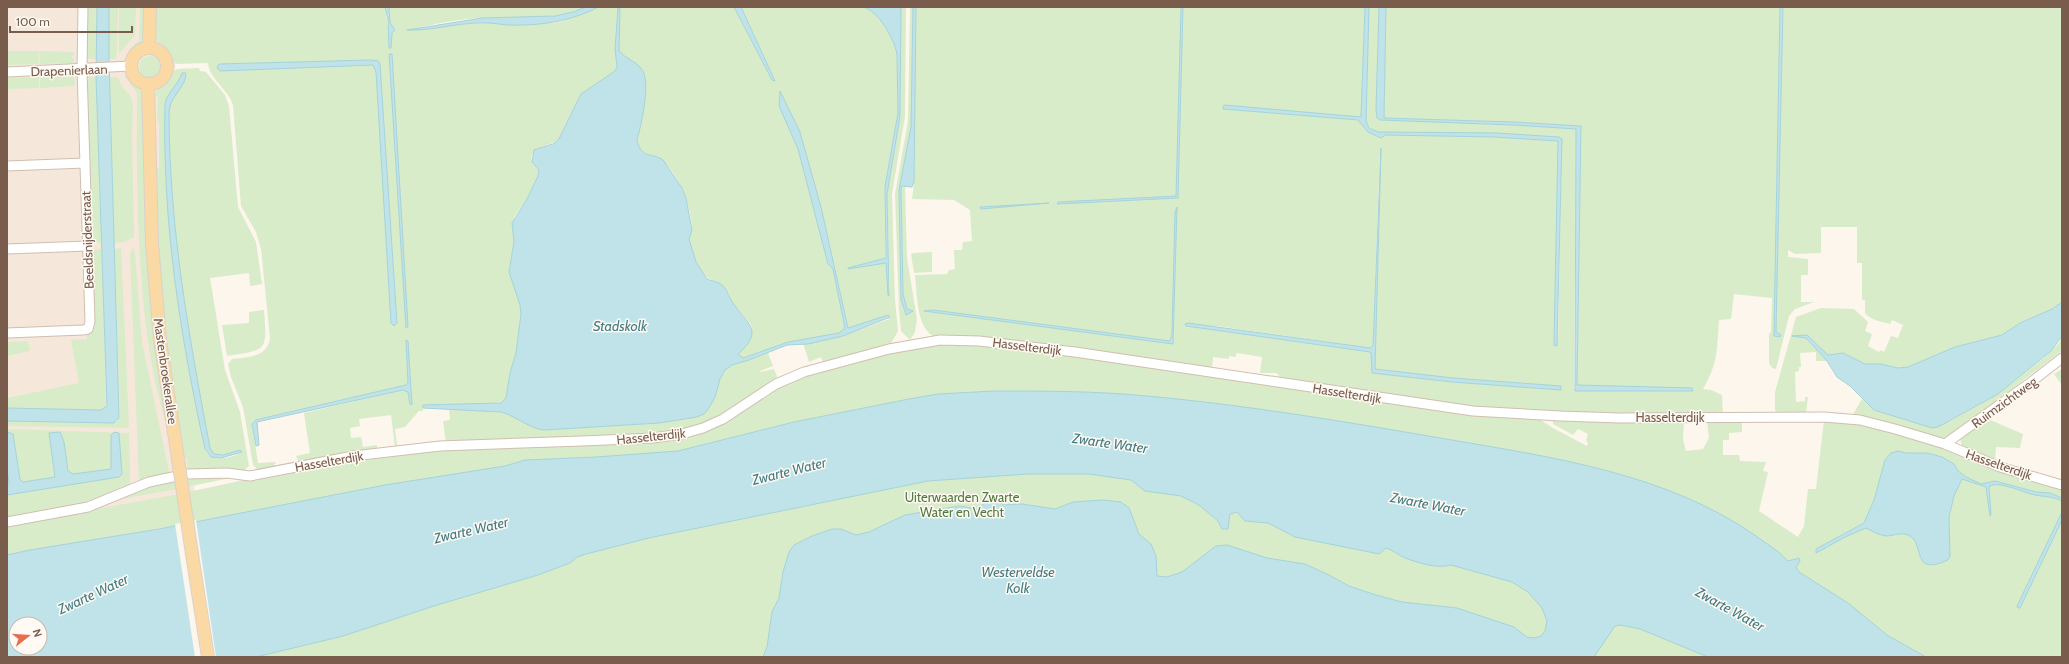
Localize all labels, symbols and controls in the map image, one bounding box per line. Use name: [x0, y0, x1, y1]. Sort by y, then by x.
scale bar: [10, 8, 132, 34]
text: 100 m: [16, 14, 50, 29]
street label: Drapenierlaan: [30, 61, 108, 79]
street label: Beeldsnijderstraat: [77, 190, 98, 289]
street label: Mastenbroekerallee: [151, 317, 181, 426]
water label: Stadskolk: [593, 317, 648, 335]
street label: Hasselterdijk: [992, 334, 1062, 359]
street label: Ruimzichtweg: [1968, 373, 2040, 431]
street label: Hasselterdijk: [1311, 380, 1383, 407]
street label: Hasselterdijk: [1635, 409, 1705, 426]
street label: Hasselterdijk: [616, 424, 687, 449]
water label: Zwarte Water: [1070, 429, 1149, 457]
street label: Hasselterdijk: [1963, 445, 2034, 484]
street label: Hasselterdijk: [294, 447, 365, 476]
water label: Zwarte Water: [749, 453, 829, 489]
water label: Zwarte Water: [1388, 488, 1468, 520]
park label: Uiterwaarden Zwarte Water en Vecht: [905, 489, 1020, 520]
water label: Zwarte Water: [431, 513, 511, 548]
water label: Westerveldse Kolk: [981, 563, 1055, 597]
water label: Zwarte Water: [54, 570, 132, 619]
water label: Zwarte Water: [1692, 582, 1768, 636]
north arrow: [8, 616, 48, 656]
text: N: [30, 627, 45, 639]

